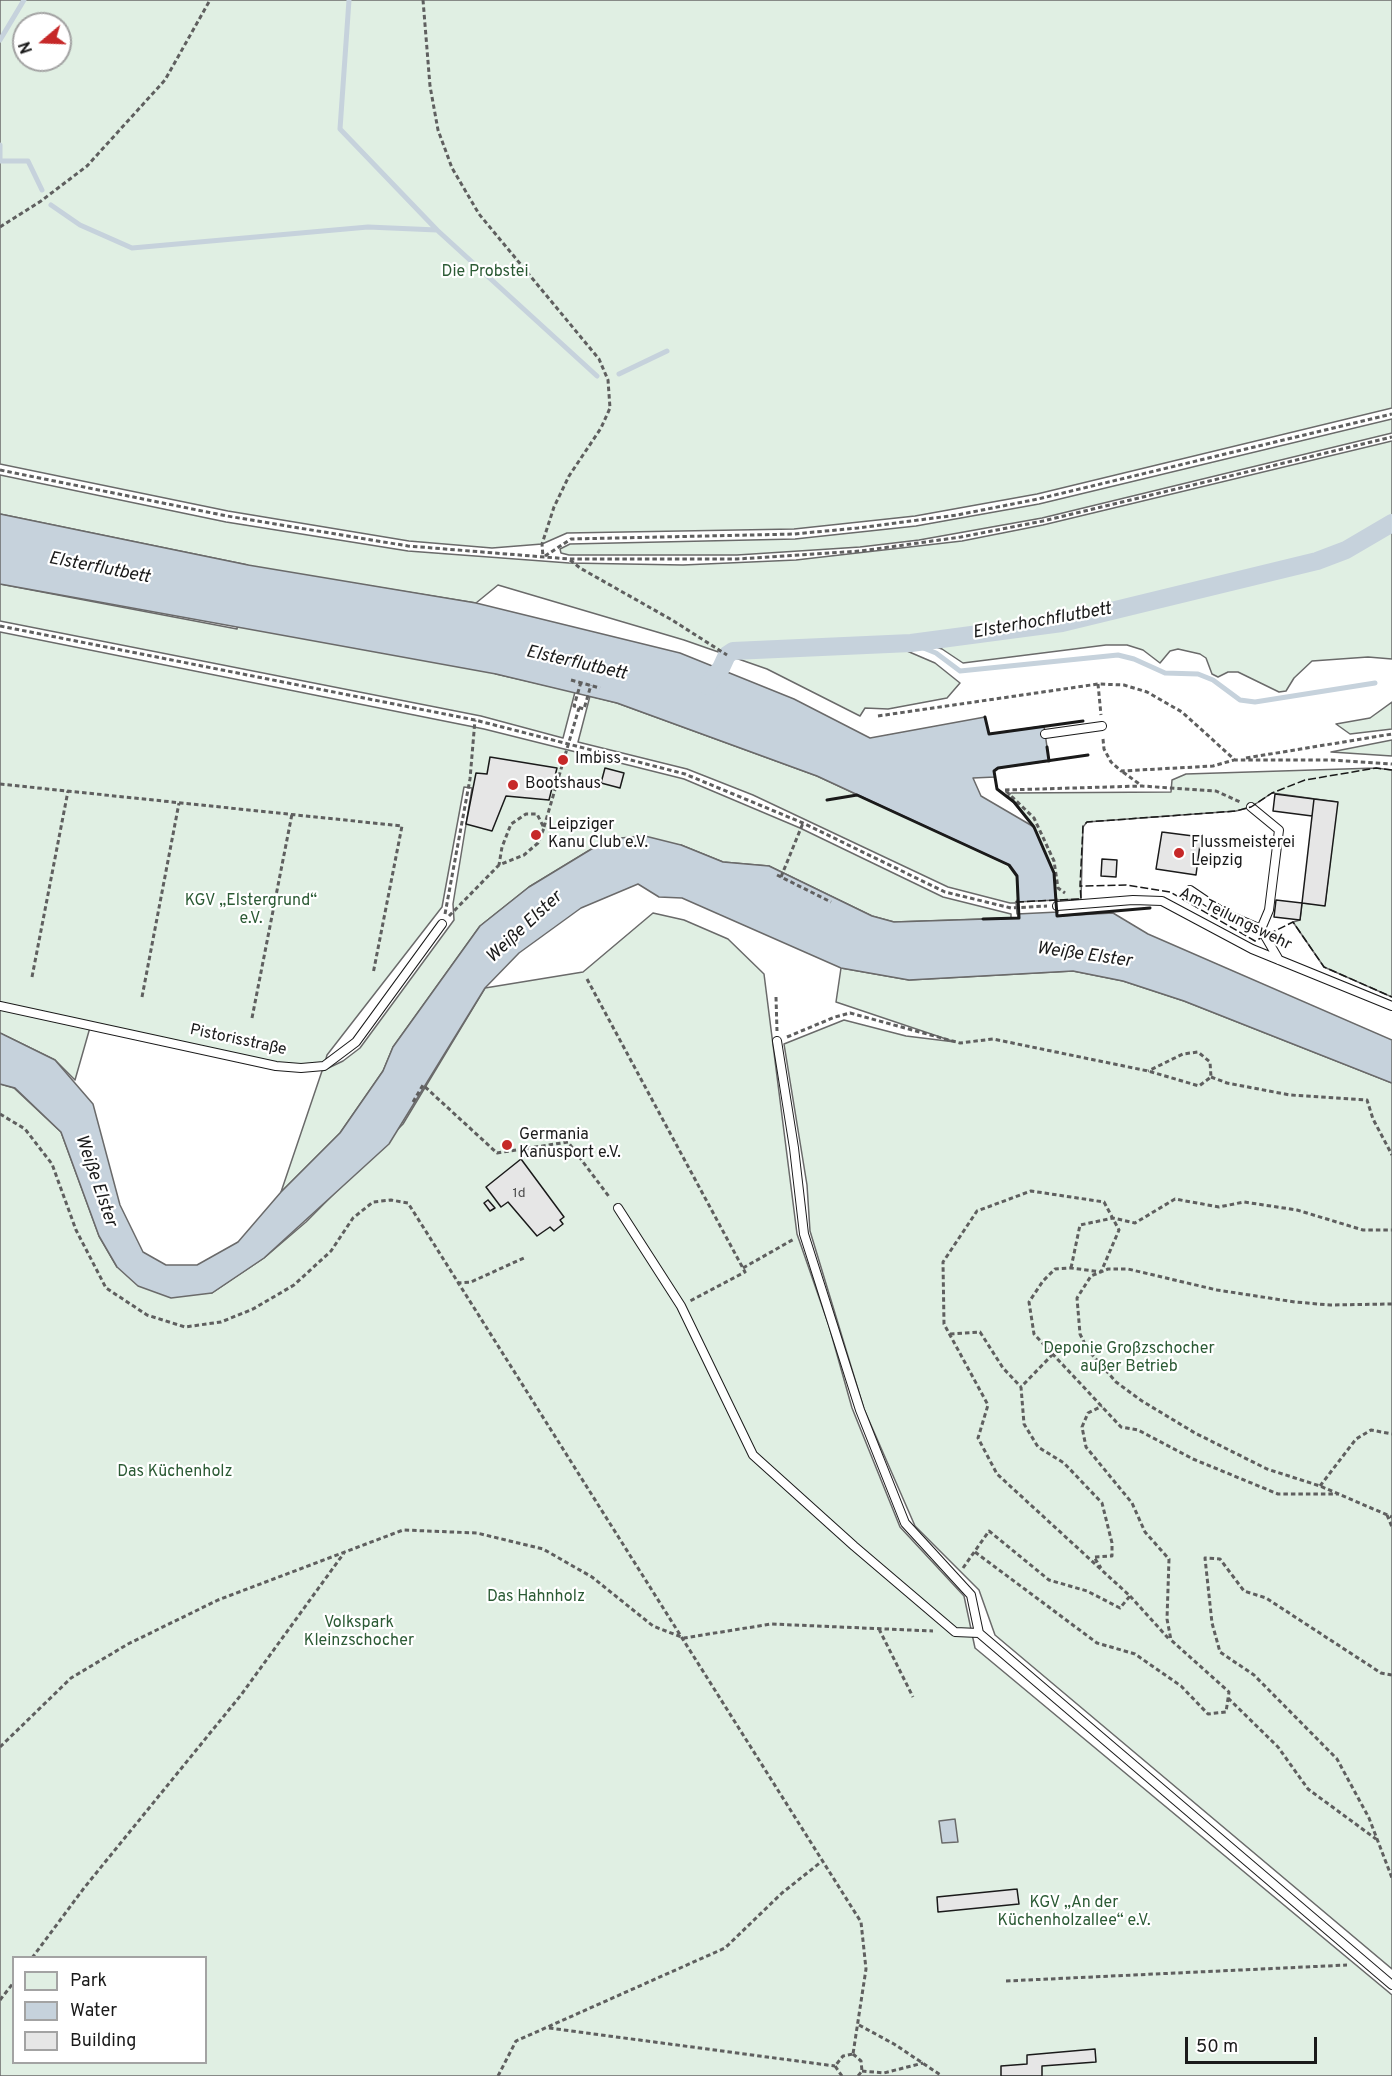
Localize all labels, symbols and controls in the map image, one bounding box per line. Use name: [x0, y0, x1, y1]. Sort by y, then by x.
north arrow: [12, 12, 72, 72]
text: N: [16, 39, 38, 56]
park label: Die Probstei: [442, 263, 528, 283]
water label: Elsterflutbett: [46, 549, 152, 589]
water label: Elsterhochflutbett: [971, 599, 1113, 645]
water label: Elsterflutbett: [524, 642, 628, 686]
place label: Imbiss: [575, 750, 621, 770]
marker: Imbiss: [556, 753, 570, 767]
place label: Bootshaus: [525, 775, 601, 795]
marker: Bootshaus: [506, 778, 520, 792]
place label: Leipziger Kanu Club e.V.: [548, 816, 648, 854]
marker: Leipziger Kanu Club e.V.: [529, 828, 543, 842]
place label: Flussmeisterei Leipzig: [1191, 834, 1295, 872]
marker: Flussmeisterei Leipzig: [1172, 846, 1186, 860]
street label: Am Teilungswehr: [1176, 884, 1294, 956]
water label: Weiße Elster: [483, 887, 567, 969]
park label: KGV „Elstergrund“ e.V.: [185, 892, 317, 930]
water label: Weiße Elster: [1035, 939, 1133, 973]
street label: Pistorisstraße: [188, 1021, 288, 1061]
place label: Germania Kanusport e.V.: [519, 1126, 621, 1164]
water label: Weiße Elster: [69, 1132, 121, 1230]
marker: Germania Kanusport e.V.: [500, 1138, 514, 1152]
house number: 1d: [512, 1186, 526, 1202]
park label: Deponie Großzschocher außer Betrieb: [1043, 1340, 1215, 1378]
park label: Das Küchenholz: [117, 1463, 233, 1483]
park label: Das Hahnholz: [487, 1588, 585, 1608]
park label: Volkspark Kleinzschocher: [304, 1614, 414, 1652]
park label: KGV „An der Küchenholzallee“ e.V.: [997, 1894, 1151, 1932]
legend: [12, 1956, 207, 2064]
text: Park: [70, 1970, 107, 1993]
text: Water: [70, 2000, 117, 2023]
scale bar: [1188, 2025, 1320, 2063]
text: Building: [70, 2030, 136, 2053]
text: 50 m: [1196, 2036, 1238, 2059]

